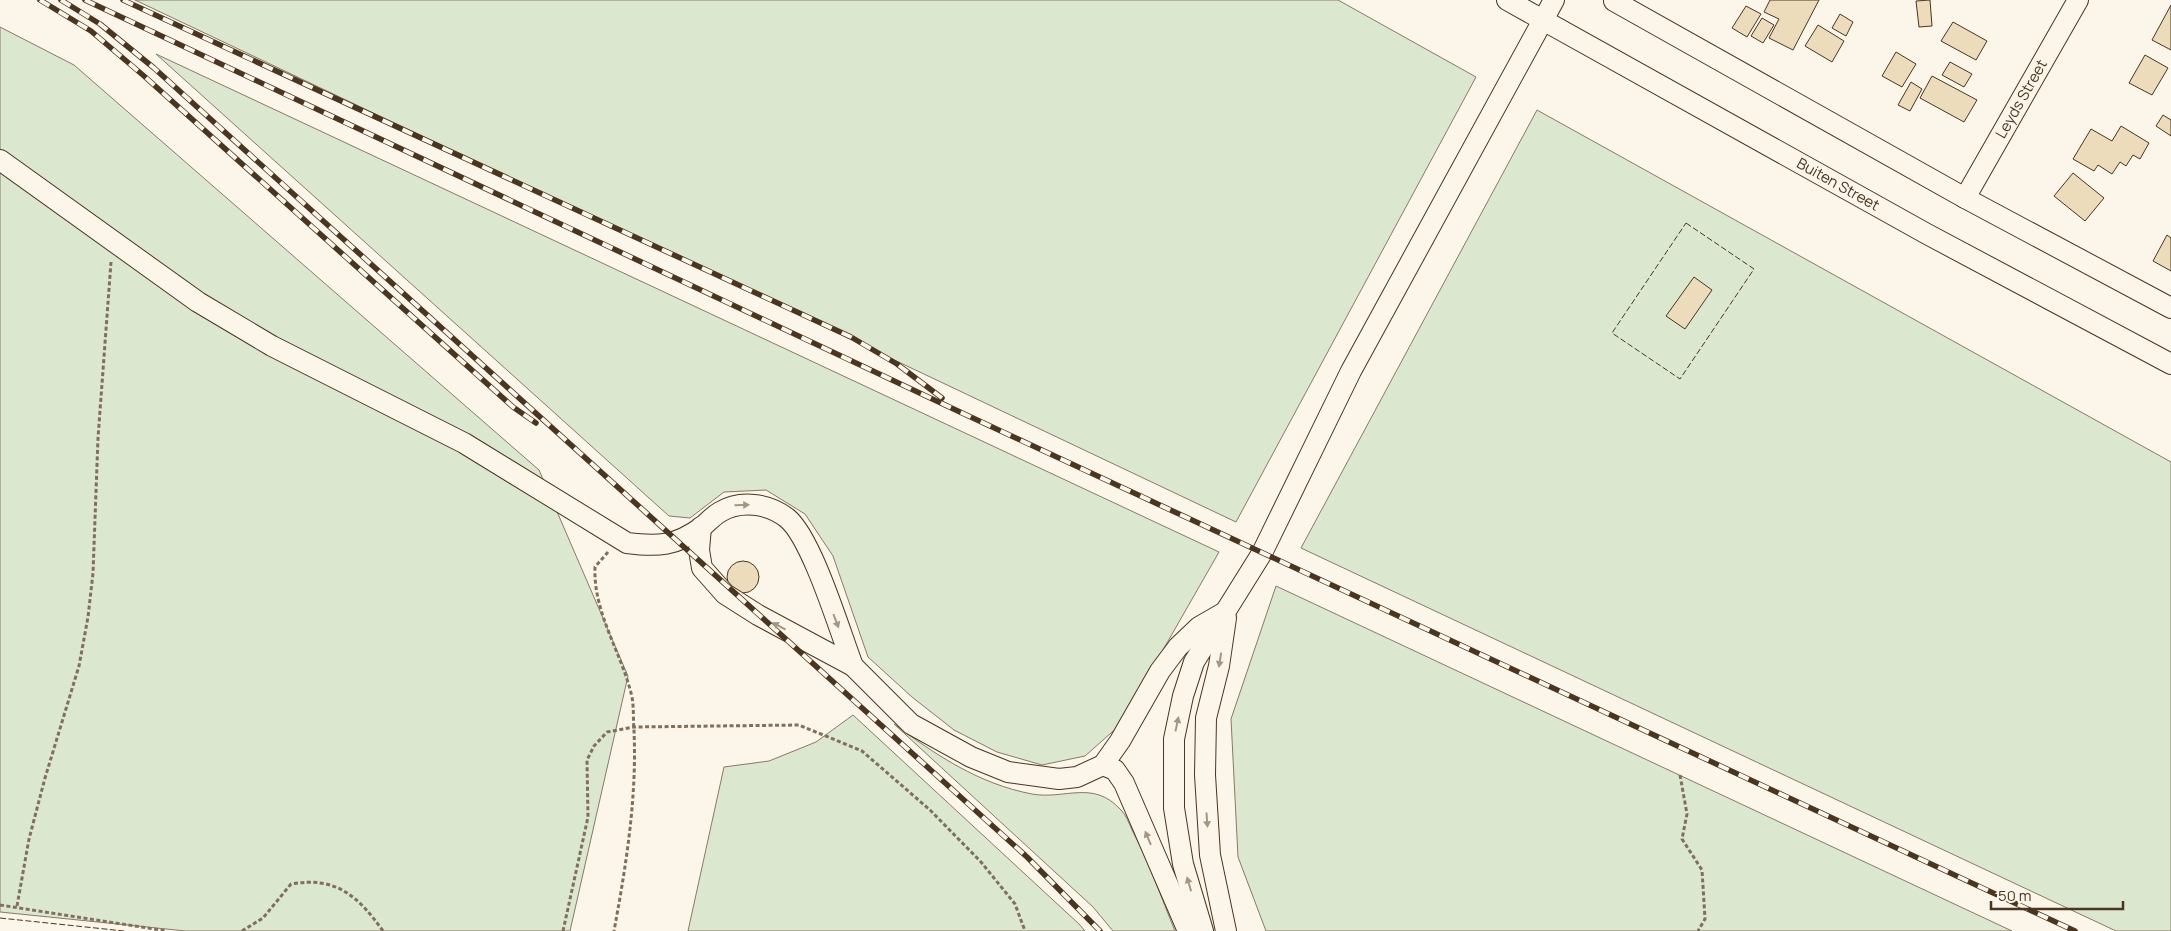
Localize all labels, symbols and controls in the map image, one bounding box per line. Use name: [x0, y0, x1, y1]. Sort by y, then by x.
street label: Leyds Street: [1990, 55, 2052, 142]
street label: Buiten Street: [1793, 152, 1884, 216]
one-way arrow: [735, 501, 751, 509]
one-way arrow: [832, 614, 840, 629]
one-way arrow: [772, 622, 787, 630]
one-way arrow: [1215, 652, 1223, 668]
one-way arrow: [1173, 716, 1181, 731]
one-way arrow: [1203, 813, 1211, 829]
one-way arrow: [1143, 831, 1151, 845]
one-way arrow: [1185, 877, 1193, 892]
scale bar: [1991, 878, 2124, 910]
text: 50 m: [1998, 885, 2032, 906]

